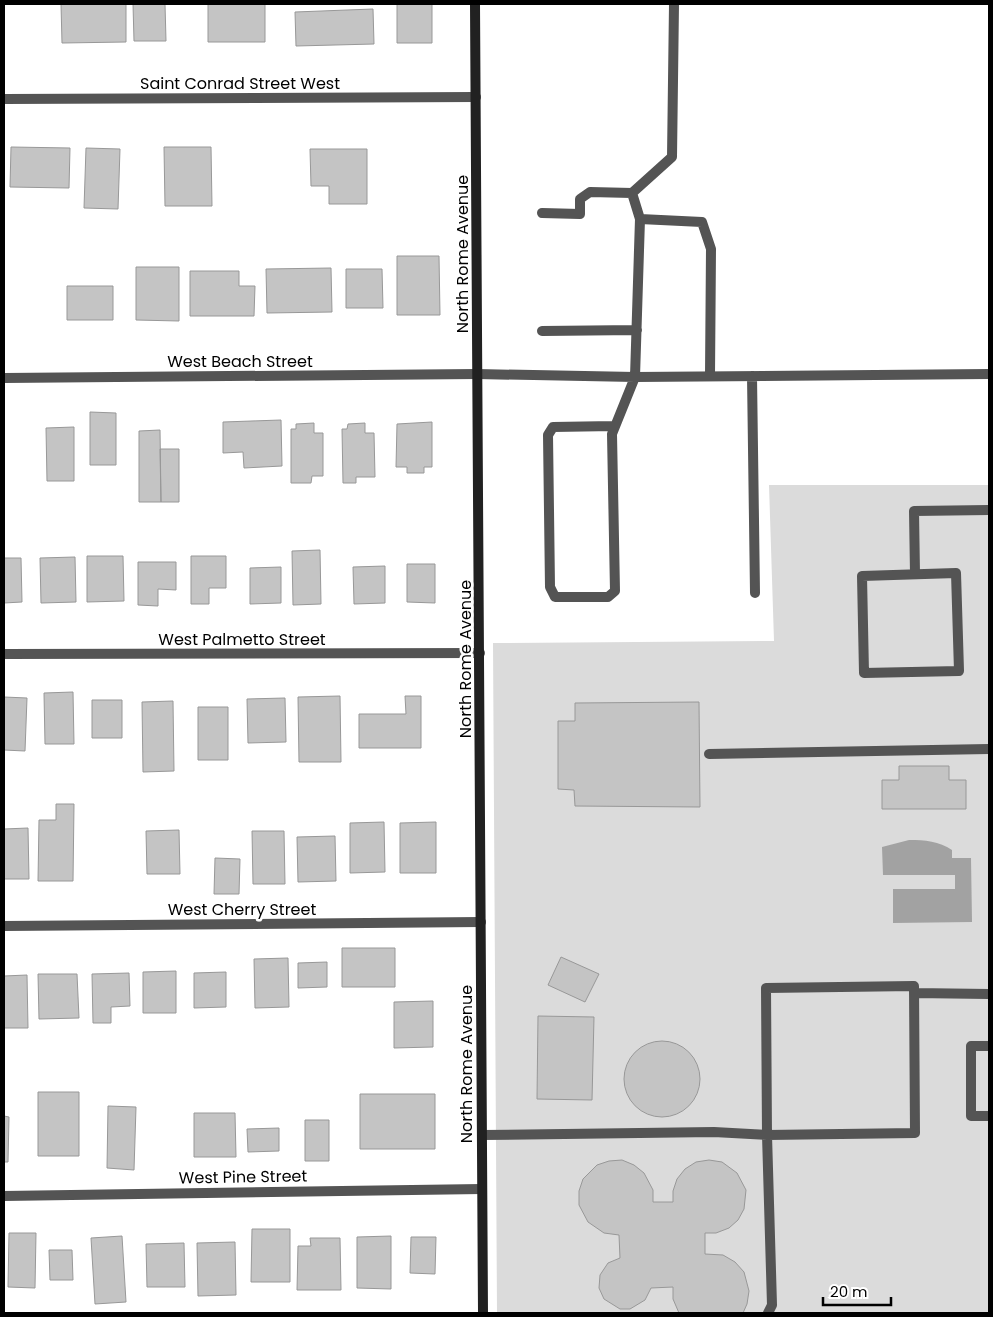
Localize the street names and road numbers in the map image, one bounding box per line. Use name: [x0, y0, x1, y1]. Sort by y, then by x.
street label: Saint Conrad Street West: [140, 72, 340, 95]
street label: North Rome Avenue: [451, 175, 474, 333]
street label: West Beach Street: [167, 350, 313, 373]
street label: North Rome Avenue: [454, 580, 477, 738]
street label: West Palmetto Street: [158, 628, 326, 651]
street label: West Cherry Street: [168, 898, 316, 921]
street label: North Rome Avenue: [455, 985, 478, 1143]
street label: West Pine Street: [179, 1164, 308, 1190]

